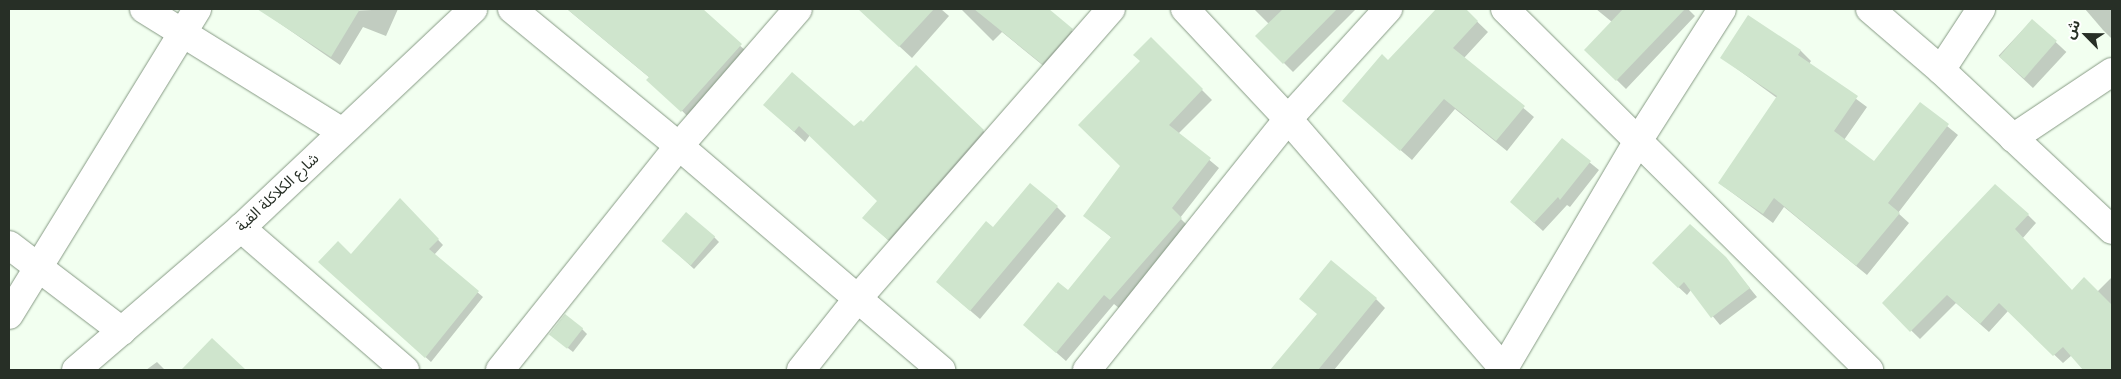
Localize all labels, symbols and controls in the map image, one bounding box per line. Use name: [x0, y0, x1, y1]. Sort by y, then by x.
north arrow: [2061, 10, 2111, 60]
text: ش: [2060, 17, 2084, 41]
street label: شارع الكلاكلة القبة: [232, 149, 322, 235]

